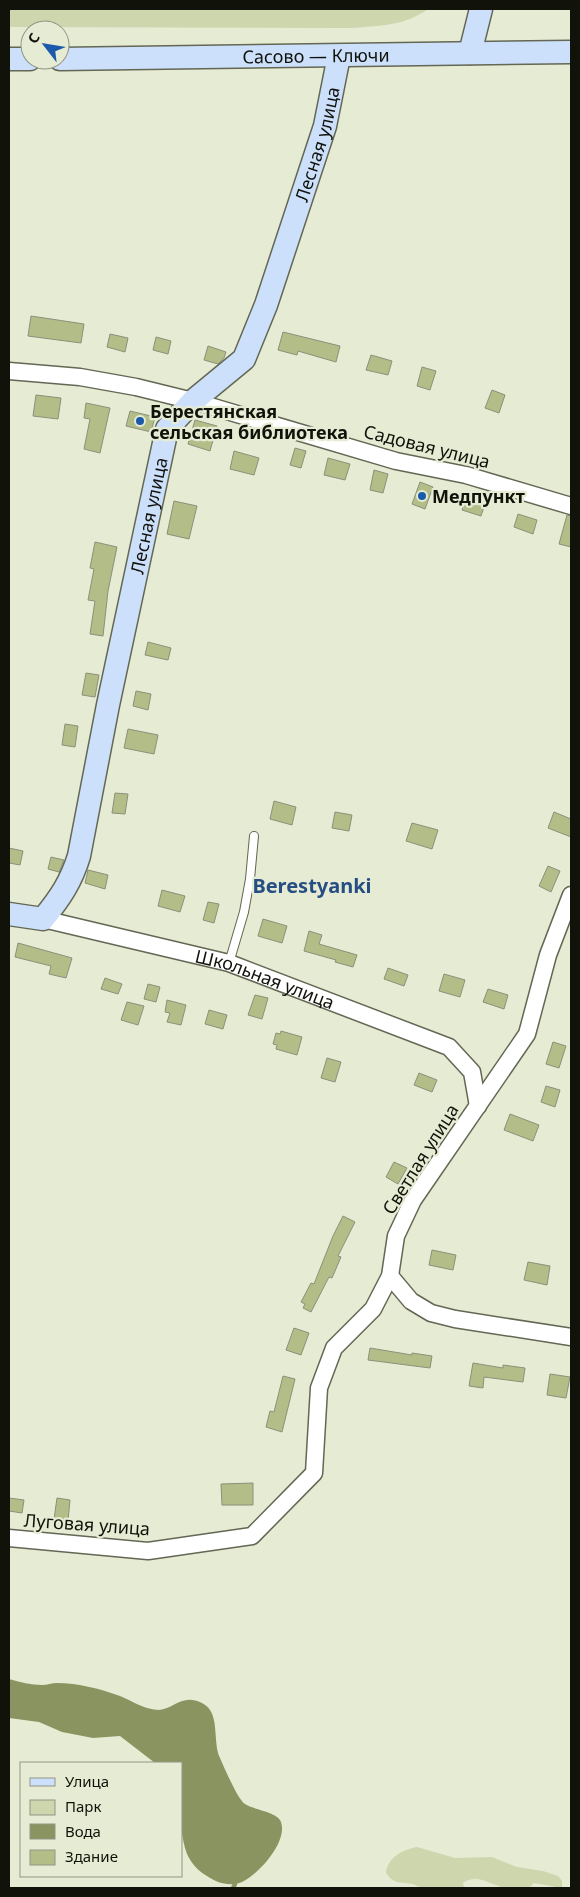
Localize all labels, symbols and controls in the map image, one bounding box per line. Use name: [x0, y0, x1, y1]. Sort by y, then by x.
north arrow: [20, 20, 70, 70]
text: С: [23, 29, 44, 47]
street label: Сасово — Ключи: [242, 42, 390, 68]
street label: Лесная улица: [289, 85, 345, 205]
place label: Берестянская сельская библиотека: [150, 399, 348, 444]
marker: Берестянская сельская библиотека: [134, 415, 146, 427]
street label: Садовая улица: [361, 419, 493, 473]
street label: Лесная улица: [124, 455, 173, 576]
place label: Медпункт: [432, 484, 525, 508]
marker: Медпункт: [416, 490, 428, 502]
district label: Berestyanki: [252, 872, 372, 899]
street label: Школьная улица: [193, 943, 338, 1014]
street label: Светлая улица: [376, 1099, 464, 1219]
street label: Луговая улица: [23, 1508, 151, 1540]
legend: [20, 1762, 182, 1877]
text: Улица: [65, 1771, 109, 1791]
text: Парк: [65, 1796, 101, 1816]
text: Вода: [65, 1821, 101, 1841]
text: Здание: [65, 1846, 118, 1866]

